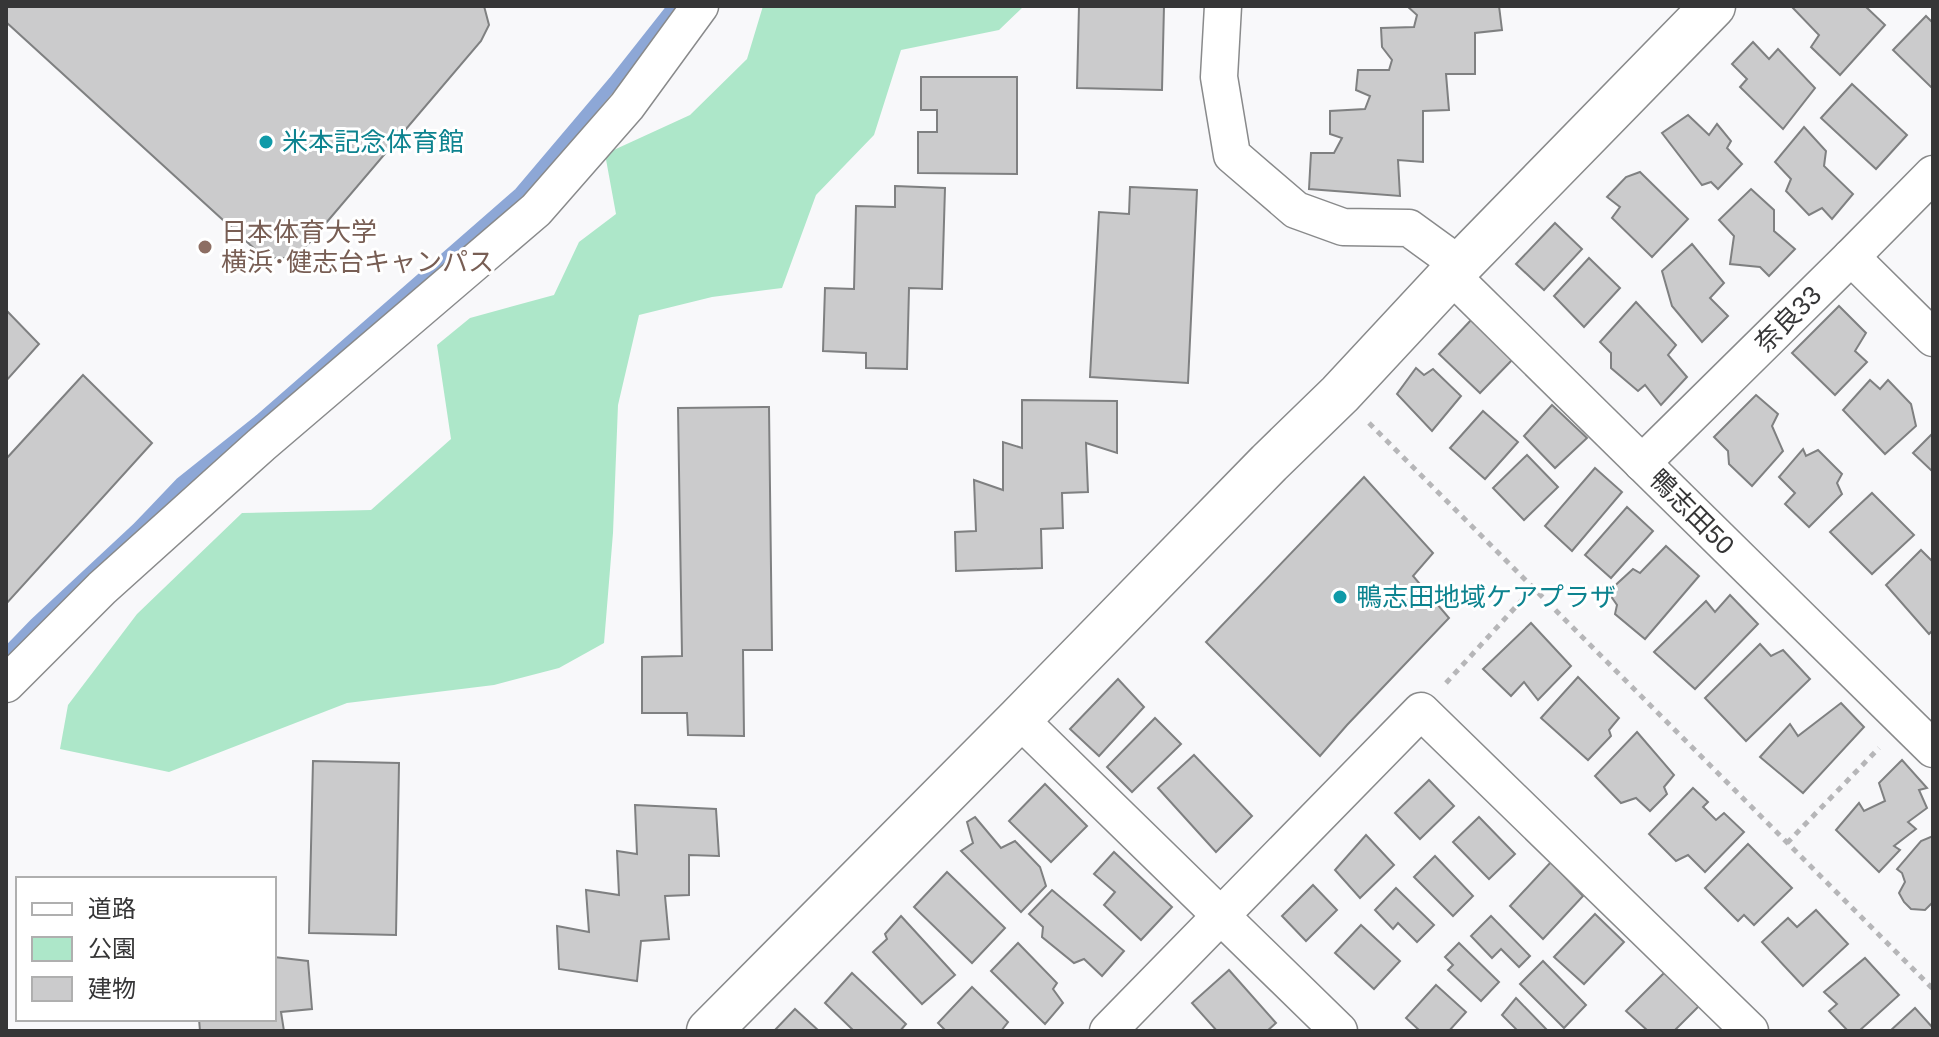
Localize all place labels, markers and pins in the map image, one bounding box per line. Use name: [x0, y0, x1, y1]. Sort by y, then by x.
place label: 米本記念体育館: [282, 127, 464, 157]
marker: 米本記念体育館: [257, 133, 275, 151]
place label: 日本体育大学 横浜･健志台キャンパス: [221, 217, 494, 277]
marker: 日本体育大学 横浜･健志台キャンパス: [196, 238, 214, 256]
place label: 鴨志田地域ケアプラザ: [1356, 582, 1616, 612]
marker: 鴨志田地域ケアプラザ: [1331, 588, 1349, 606]

